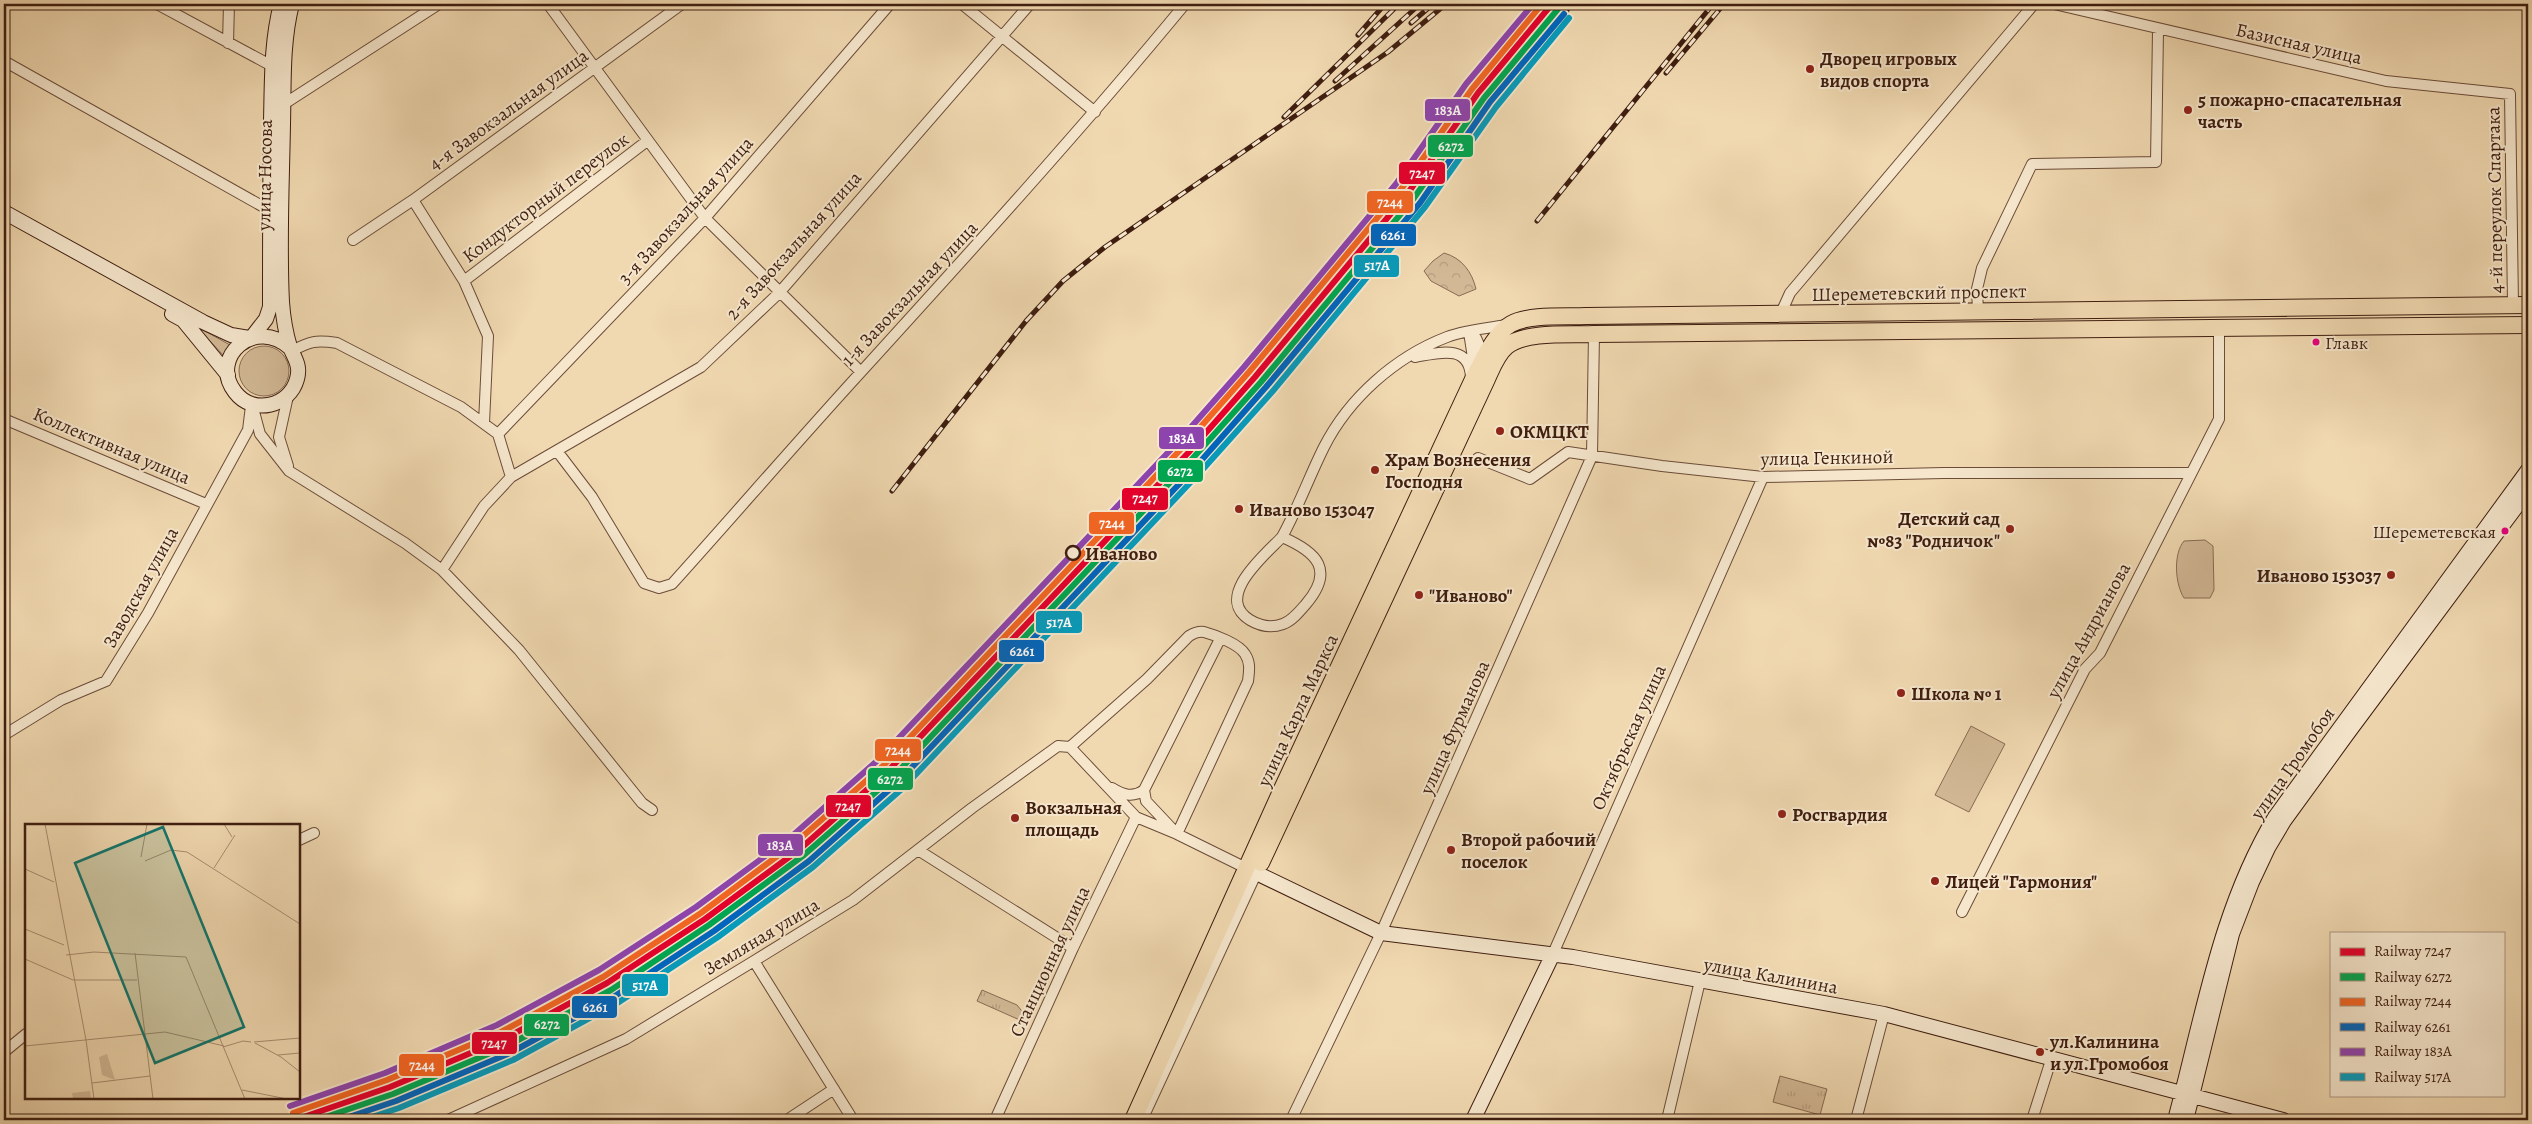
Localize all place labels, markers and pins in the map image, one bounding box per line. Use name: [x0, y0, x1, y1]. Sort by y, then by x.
place label: Дворец игровых видов спорта: [1820, 46, 1957, 94]
marker: Дворец игровых видов спорта: [1804, 63, 1816, 75]
place label: 5 пожарно-спасательная часть: [2198, 87, 2402, 135]
marker: 5 пожарно-спасательная часть: [2182, 104, 2194, 116]
place label: Главк: [2325, 331, 2368, 355]
marker: Главк: [2311, 337, 2321, 347]
place label: ОКМЦКТ: [1510, 419, 1589, 445]
marker: ОКМЦКТ: [1494, 425, 1506, 437]
place label: Храм Вознесения Господня: [1385, 447, 1531, 495]
marker: Храм Вознесения Господня: [1369, 464, 1381, 476]
place label: Иваново 153047: [1249, 497, 1375, 523]
marker: Иваново 153047: [1233, 503, 1245, 515]
place label: Детский сад №83 "Родничок": [1867, 506, 2000, 554]
place label: Шереметевская: [2373, 520, 2496, 544]
marker: Детский сад №83 "Родничок": [2004, 523, 2016, 535]
marker: Шереметевская: [2500, 526, 2510, 536]
place label: Иваново: [1085, 541, 1158, 567]
marker: Иваново: [1065, 545, 1081, 561]
place label: Иваново 153037: [2256, 563, 2382, 589]
marker: Иваново 153037: [2385, 569, 2397, 581]
place label: "Иваново": [1429, 583, 1513, 609]
marker: "Иваново": [1413, 589, 1425, 601]
place label: Школа № 1: [1911, 681, 2002, 707]
marker: Школа № 1: [1895, 687, 1907, 699]
place label: Вокзальная площадь: [1025, 795, 1122, 843]
place label: Росгвардия: [1792, 802, 1888, 828]
marker: Росгвардия: [1776, 808, 1788, 820]
marker: Вокзальная площадь: [1009, 812, 1021, 824]
place label: Второй рабочий поселок: [1461, 827, 1596, 875]
marker: Второй рабочий поселок: [1445, 844, 1457, 856]
place label: Лицей "Гармония": [1945, 869, 2097, 895]
marker: Лицей "Гармония": [1929, 875, 1941, 887]
place label: ул.Калинина и ул.Громобоя: [2049, 1029, 2169, 1077]
marker: ул.Калинина и ул.Громобоя: [2034, 1046, 2046, 1058]

